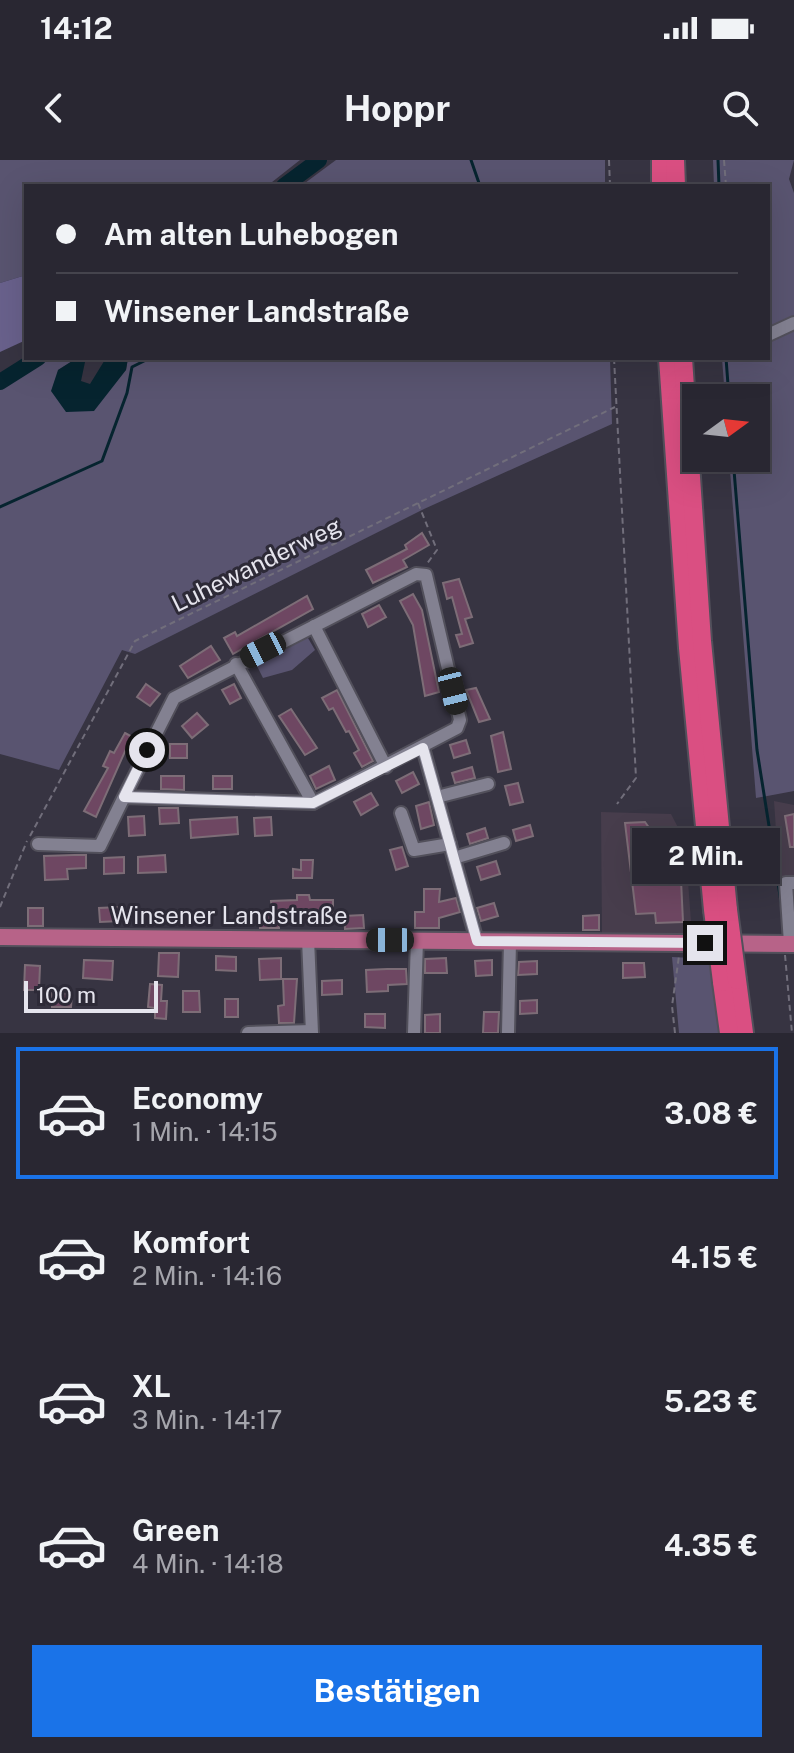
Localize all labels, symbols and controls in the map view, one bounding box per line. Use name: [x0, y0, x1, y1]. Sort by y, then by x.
text: 14:12: [40, 10, 113, 46]
icon: back: [32, 86, 76, 130]
icon: search: [718, 86, 762, 130]
text: Hoppr: [344, 87, 450, 129]
text: Am alten Luhebogen: [104, 216, 399, 252]
text: Winsener Landstraße: [104, 293, 410, 329]
north arrow: [682, 384, 770, 472]
map controls: [682, 384, 770, 472]
street label: Luhewanderweg: [167, 511, 345, 617]
car: [236, 628, 290, 672]
car: [436, 665, 470, 717]
route start: [129, 732, 165, 768]
callout: 2 Min.: [631, 827, 779, 883]
text: 2 Min.: [668, 840, 744, 871]
street label: Winsener Landstraße: [110, 901, 348, 929]
route end: [687, 925, 723, 961]
car: [366, 928, 414, 952]
scale bar: [24, 977, 158, 1013]
text: 100 m: [36, 982, 96, 1008]
icon: car: [36, 1077, 108, 1149]
text: Economy: [132, 1080, 263, 1116]
text: 3.08 €: [664, 1095, 758, 1131]
text: 1 Min. · 14:15: [132, 1116, 278, 1147]
icon: car: [36, 1221, 108, 1293]
text: Komfort: [132, 1224, 250, 1260]
text: 4.15 €: [671, 1239, 758, 1275]
text: 2 Min. · 14:16: [132, 1260, 282, 1291]
icon: car: [36, 1365, 108, 1437]
text: XL: [132, 1368, 171, 1404]
text: 5.23 €: [664, 1383, 758, 1419]
text: 3 Min. · 14:17: [132, 1404, 282, 1435]
icon: car: [36, 1509, 108, 1581]
text: Green: [132, 1512, 219, 1548]
text: 4.35 €: [664, 1527, 758, 1563]
text: 4 Min. · 14:18: [132, 1548, 284, 1579]
button: Bestätigen: [32, 1645, 762, 1737]

